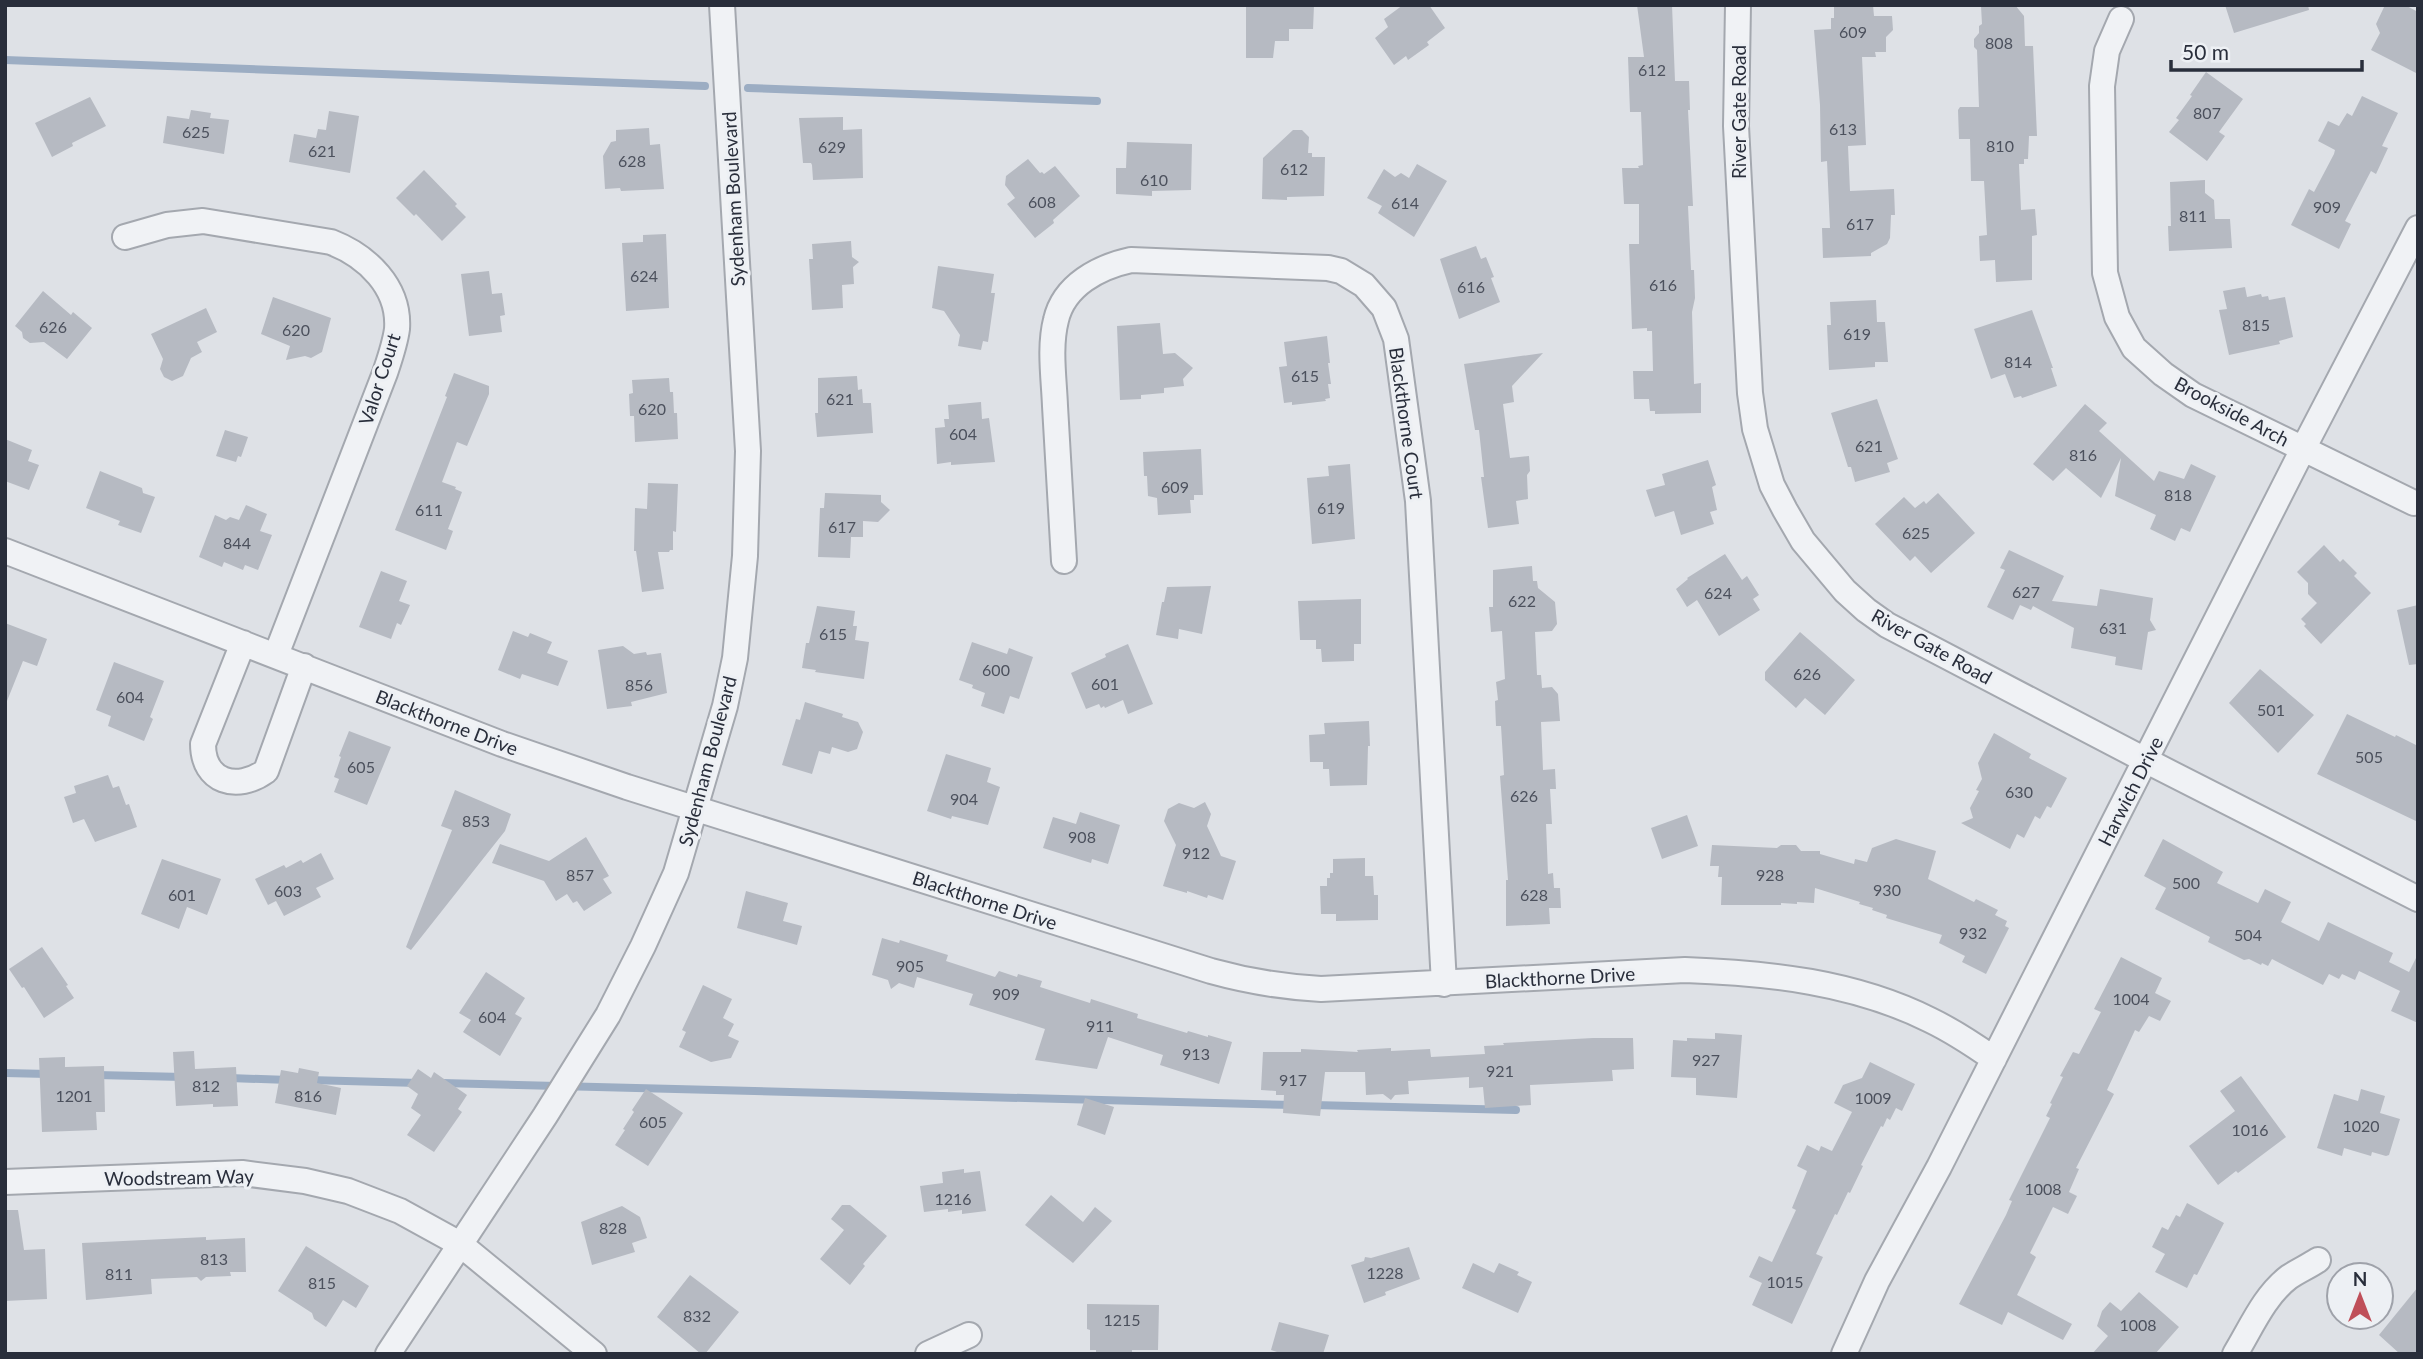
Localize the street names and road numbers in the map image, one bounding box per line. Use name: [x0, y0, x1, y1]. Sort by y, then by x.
street label: River Gate Road: [1727, 45, 1750, 179]
street label: Sydenham Boulevard: [717, 111, 749, 287]
street label: Valor Court: [353, 330, 405, 428]
street label: Blackthorne Court: [1385, 346, 1429, 501]
street label: Brookside Arch: [2171, 371, 2293, 451]
street label: River Gate Road: [1868, 603, 1996, 689]
street label: Sydenham Boulevard: [673, 673, 741, 849]
street label: Blackthorne Drive: [373, 684, 521, 760]
street label: Harwich Drive: [2093, 732, 2167, 850]
street label: Blackthorne Drive: [910, 866, 1060, 934]
street label: Blackthorne Drive: [1484, 962, 1636, 992]
street label: Woodstream Way: [104, 1164, 254, 1190]

